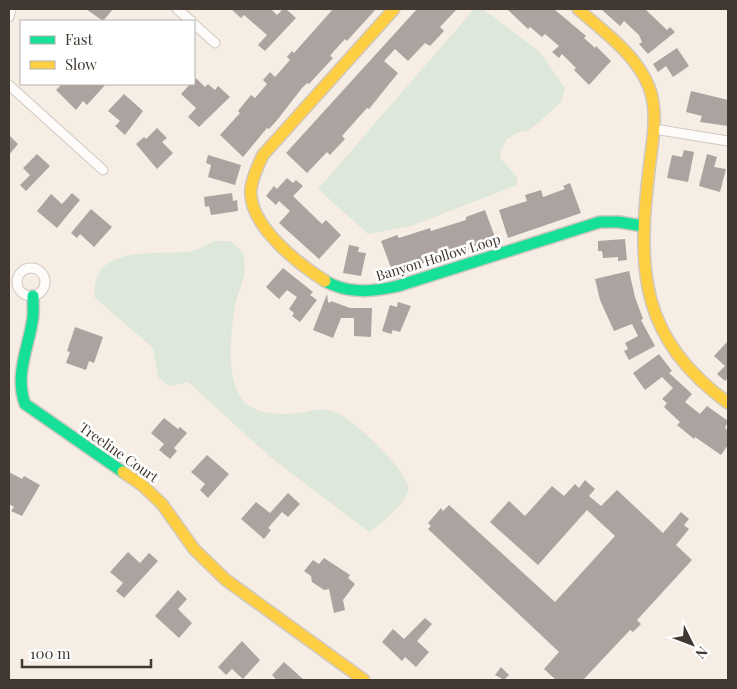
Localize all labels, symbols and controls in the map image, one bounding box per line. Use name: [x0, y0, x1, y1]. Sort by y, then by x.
legend: [20, 20, 195, 85]
text: Fast: [65, 29, 94, 49]
text: Slow: [65, 54, 97, 74]
street label: Banyon Hollow Loop: [373, 229, 503, 285]
street label: Treeline Court: [76, 418, 163, 487]
north arrow: [667, 619, 717, 669]
scale bar: [22, 636, 151, 668]
text: 100 m: [30, 643, 71, 663]
text: N: [692, 643, 712, 663]

